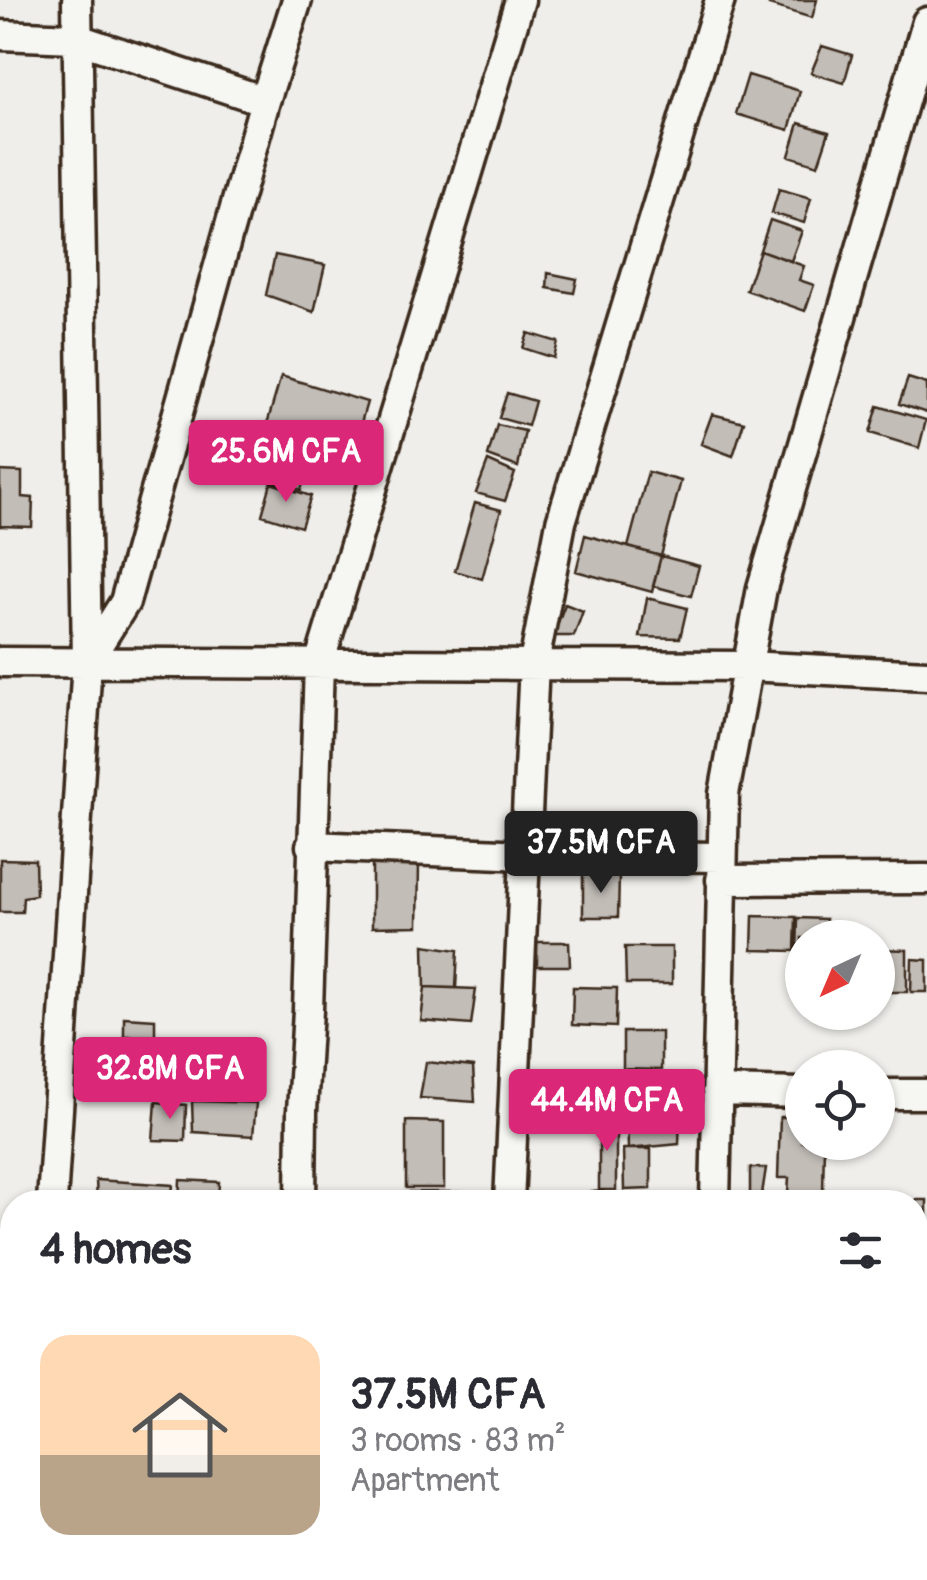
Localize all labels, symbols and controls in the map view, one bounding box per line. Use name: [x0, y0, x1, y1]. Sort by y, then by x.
pin: 25.6M CFA: [172, 420, 400, 505]
text: 25.6M CFA: [211, 432, 361, 472]
pin: 37.5M CFA: [487, 811, 715, 896]
text: 37.5M CFA: [527, 823, 675, 863]
north arrow: [785, 920, 895, 1030]
map controls: [785, 920, 895, 1160]
pin: 32.8M CFA: [56, 1037, 284, 1122]
text: 32.8M CFA: [96, 1049, 244, 1089]
button: locate: [785, 1050, 895, 1160]
pin: 44.4M CFA: [493, 1069, 721, 1154]
text: 44.4M CFA: [531, 1081, 683, 1121]
icon: filters: [833, 1223, 888, 1278]
text: 4 homes: [40, 1224, 191, 1276]
text: 37.5M CFA: [350, 1369, 545, 1421]
icon: home: [120, 1375, 240, 1495]
text: 3 rooms · 83 m²: [350, 1421, 566, 1461]
text: Apartment: [350, 1461, 499, 1501]

